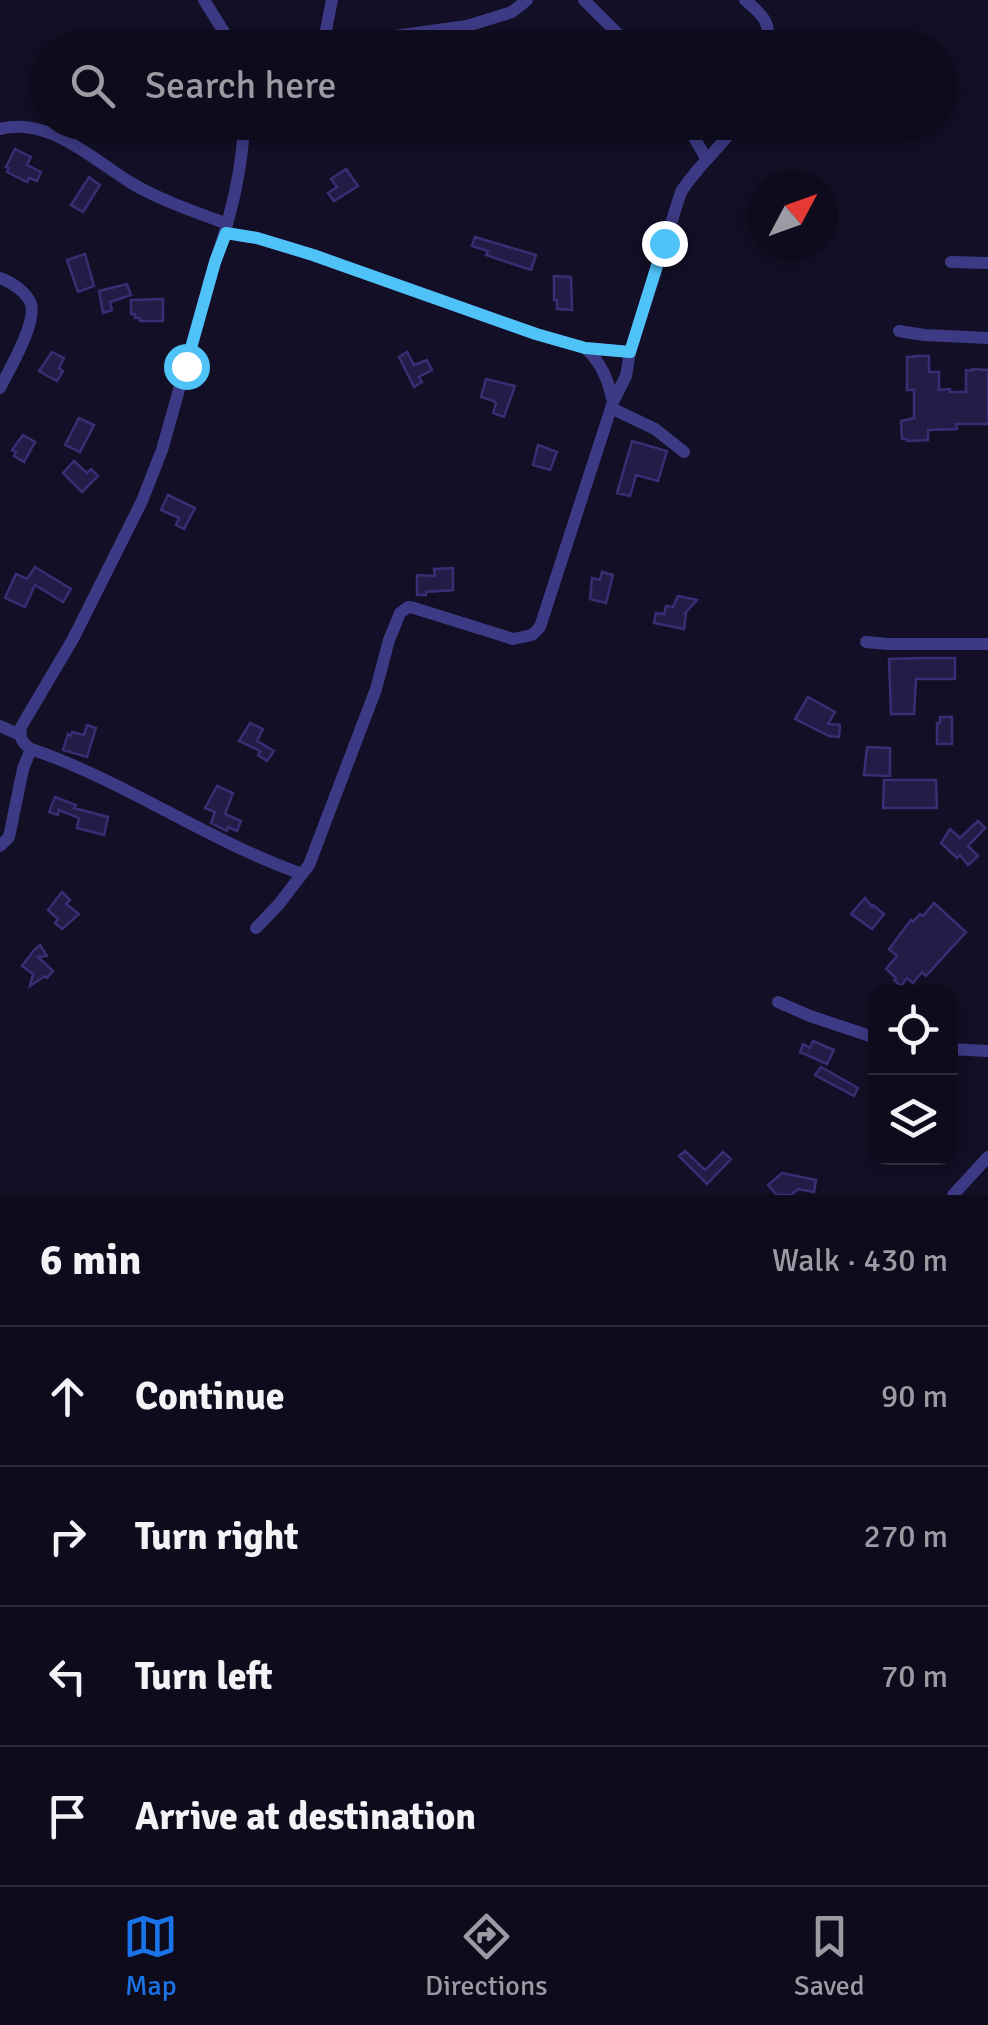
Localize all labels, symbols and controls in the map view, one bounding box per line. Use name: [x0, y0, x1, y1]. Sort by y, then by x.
search box: [30, 30, 958, 140]
icon: search: [65, 58, 120, 113]
text: Search here: [145, 62, 337, 109]
north arrow: [748, 170, 838, 260]
route end: [642, 221, 688, 267]
route start: [164, 344, 210, 390]
map controls: [868, 985, 958, 1165]
button: locate: [868, 985, 958, 1075]
button: layers: [868, 1075, 958, 1165]
text: 6 min: [40, 1235, 141, 1286]
text: Walk · 430 m: [772, 1241, 948, 1280]
icon: ahead: [40, 1369, 95, 1424]
text: Continue: [135, 1373, 285, 1420]
text: 90 m: [881, 1377, 948, 1416]
icon: right: [40, 1509, 95, 1564]
text: Turn right: [135, 1513, 299, 1560]
text: 270 m: [864, 1517, 948, 1556]
icon: left: [40, 1649, 95, 1704]
text: Turn left: [135, 1653, 273, 1700]
text: 70 m: [881, 1657, 948, 1696]
icon: arrive: [40, 1789, 95, 1844]
text: Arrive at destination: [135, 1793, 476, 1840]
tab: Map: [123, 1909, 178, 2003]
tab: Directions: [425, 1909, 547, 2003]
tab: Saved: [794, 1909, 865, 2003]

